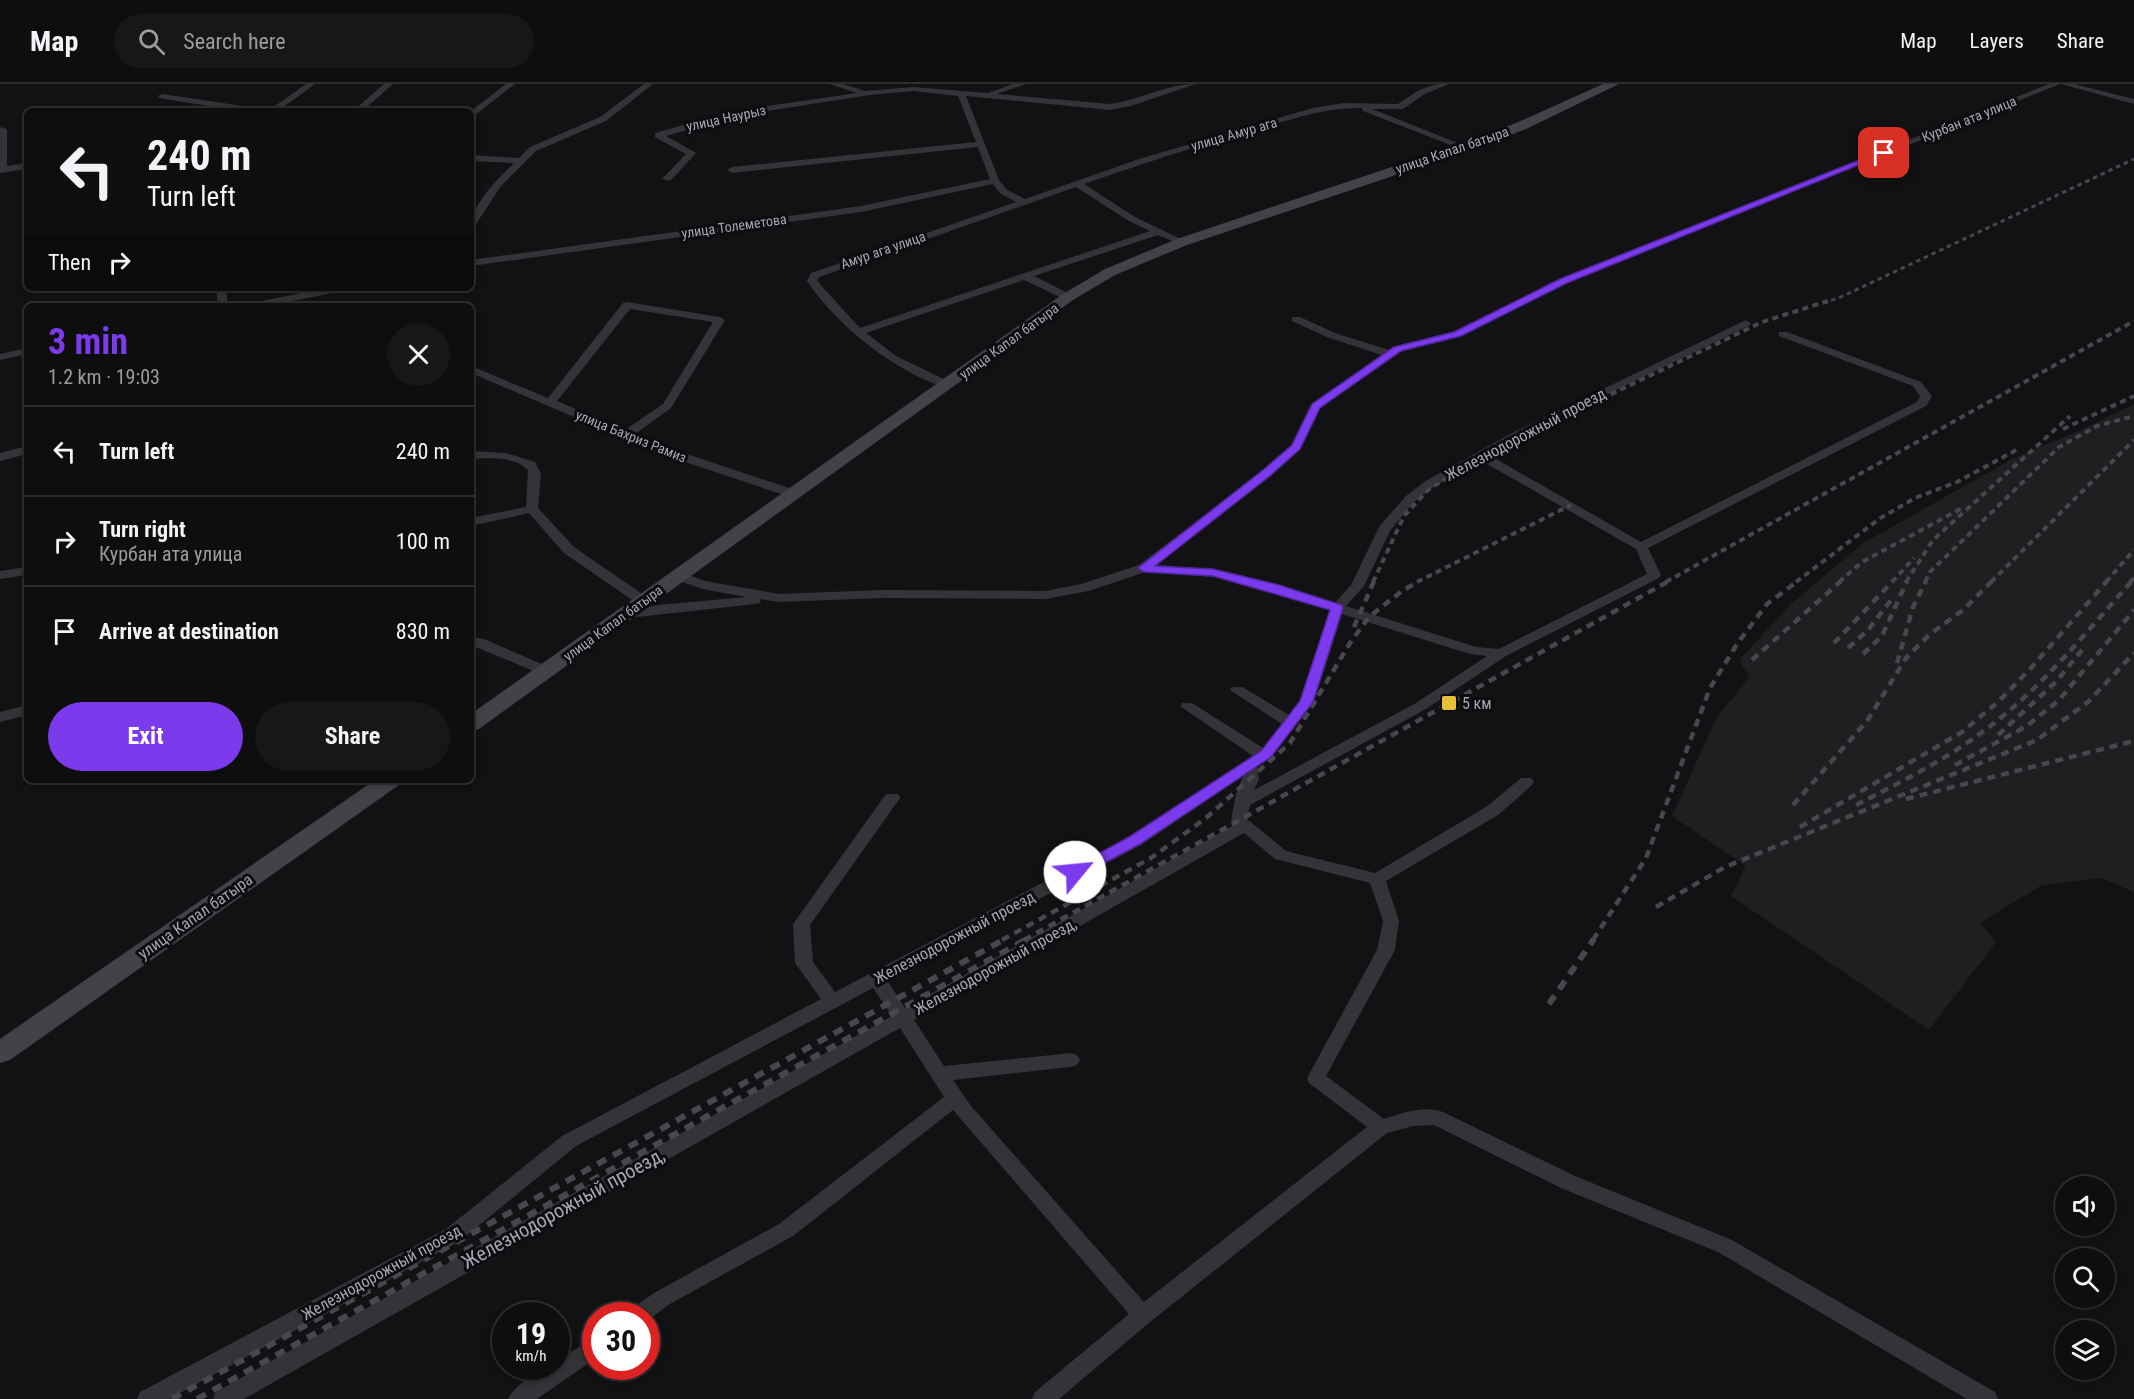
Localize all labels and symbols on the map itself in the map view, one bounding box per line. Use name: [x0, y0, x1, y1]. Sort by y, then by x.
street label: Курбан ата улица: [1919, 93, 2019, 145]
street label: улица Наурыз: [685, 102, 767, 134]
street label: улица Амур ага: [1189, 114, 1279, 154]
street label: улица Капал батыра: [1393, 123, 1511, 177]
pin: [1858, 127, 1909, 178]
street label: улица Толеметова: [680, 211, 788, 241]
street label: Амур ага улица: [838, 228, 928, 272]
street label: улица Капал батыра: [956, 300, 1062, 382]
street label: Железнодорожный проезд: [1442, 384, 1609, 485]
street label: улица Бахриз Рамиз: [573, 406, 689, 466]
street label: улица Капал батыра: [560, 582, 666, 664]
marker: 5 км: [1440, 694, 1458, 712]
place label: 5 км: [1462, 694, 1492, 713]
position arrow: [1043, 840, 1107, 904]
street label: улица Капал батыра: [134, 870, 256, 963]
street label: Железнодорожный проезд: [871, 887, 1038, 988]
street label: Железнодорожный проезд,: [911, 914, 1080, 1019]
street label: Железнодорожный проезд,: [457, 1142, 669, 1274]
street label: Железнодорожный проезд: [298, 1220, 465, 1324]
speed limit sign: 30: [582, 1302, 660, 1380]

